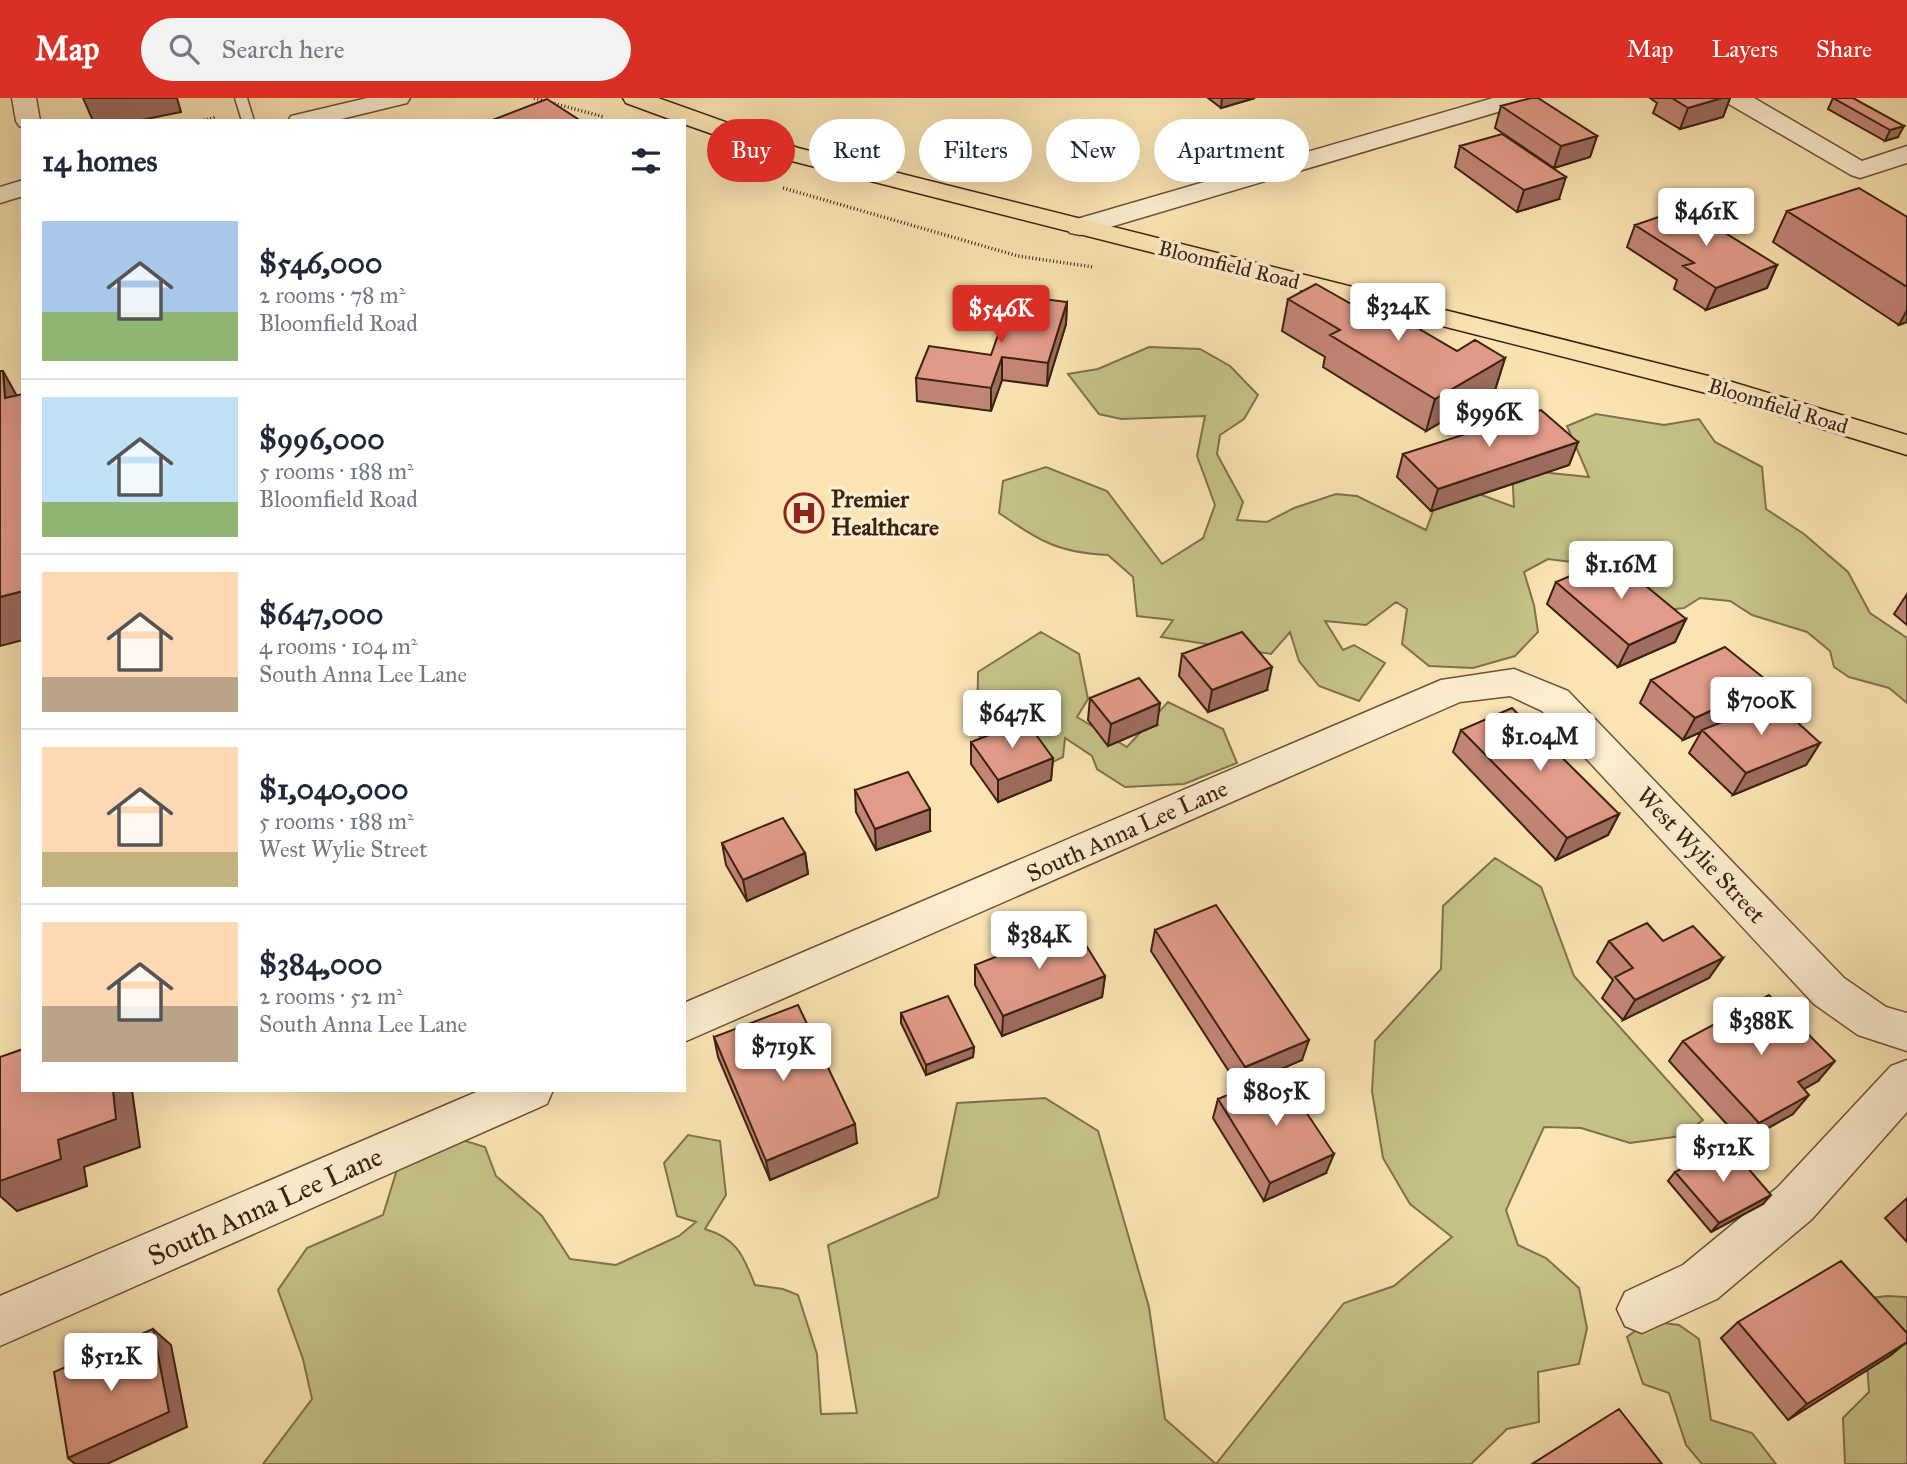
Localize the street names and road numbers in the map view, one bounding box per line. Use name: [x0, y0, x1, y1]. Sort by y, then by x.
street label: Bloomfield Road: [1156, 235, 1303, 295]
street label: Bloomfield Road: [1705, 372, 1852, 440]
street label: South Anna Lee Lane: [1022, 773, 1232, 889]
street label: West Wylie Street: [1630, 781, 1772, 930]
street label: South Anna Lee Lane: [142, 1139, 388, 1273]

